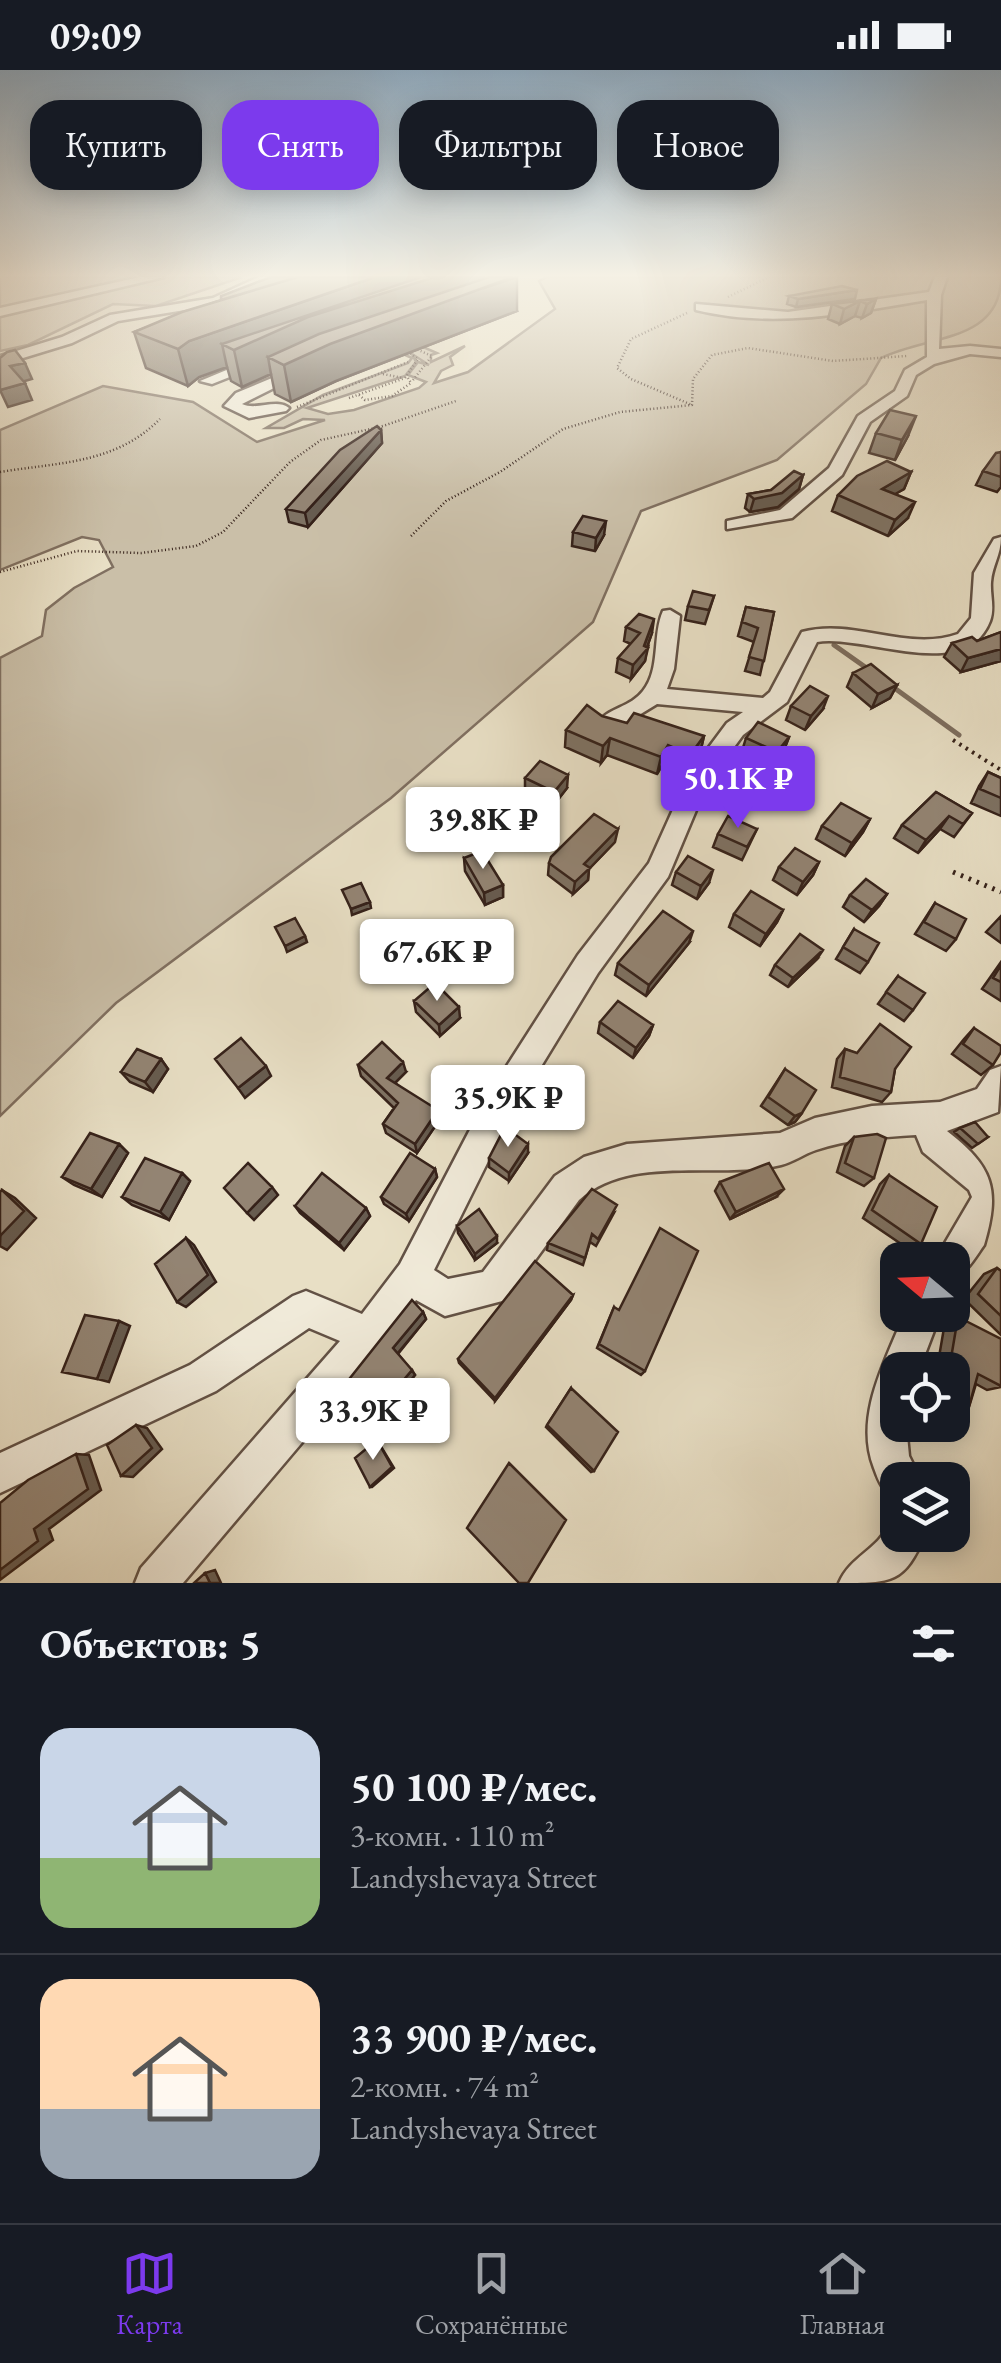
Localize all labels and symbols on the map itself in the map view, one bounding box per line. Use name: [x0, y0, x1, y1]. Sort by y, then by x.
pin: 50.1K ₽: [646, 746, 830, 831]
pin: 39.8K ₽: [391, 787, 575, 872]
pin: 67.6K ₽: [345, 919, 529, 1004]
pin: 35.9K ₽: [416, 1065, 600, 1150]
north arrow: [880, 1242, 970, 1332]
pin: 33.9K ₽: [281, 1378, 465, 1463]

